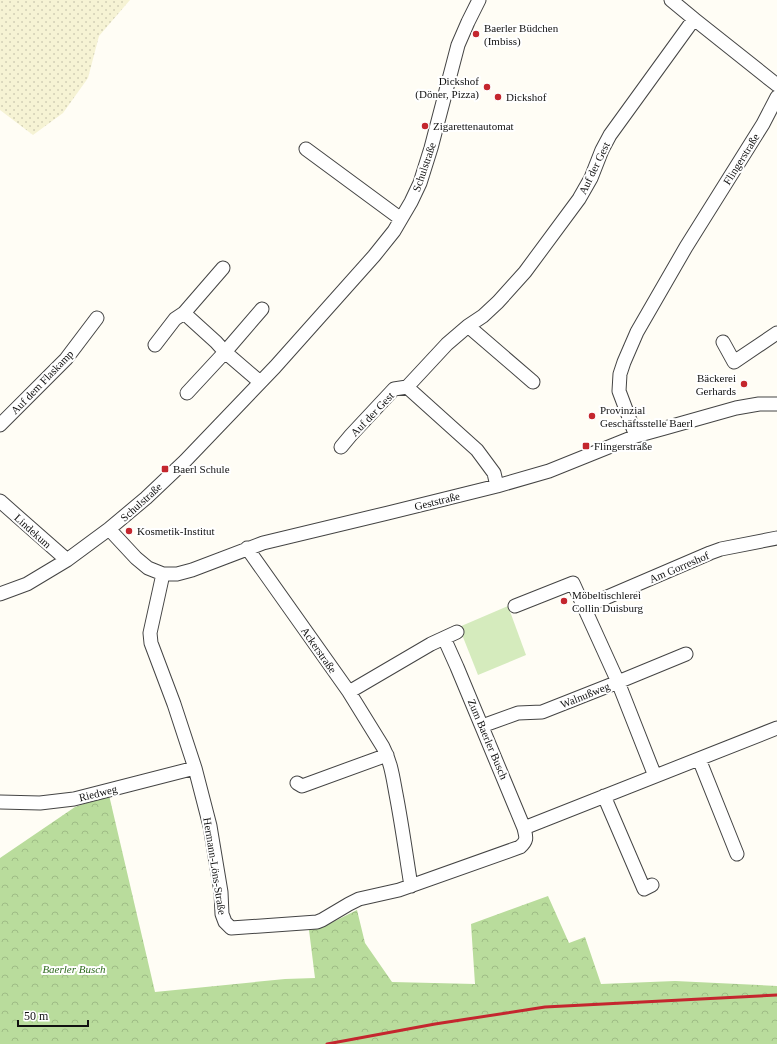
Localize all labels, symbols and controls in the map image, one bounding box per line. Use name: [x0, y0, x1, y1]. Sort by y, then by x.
place label: Baerler Büdchen (Imbiss): [484, 22, 559, 48]
marker: Baerler Büdchen (Imbiss): [471, 29, 481, 39]
place label: Dickshof (Döner, Pizza): [415, 75, 479, 101]
marker: Dickshof (Döner, Pizza): [482, 82, 492, 92]
place label: Dickshof: [506, 91, 547, 103]
marker: Dickshof: [493, 92, 503, 102]
place label: Zigarettenautomat: [433, 120, 514, 132]
marker: Zigarettenautomat: [420, 121, 430, 131]
street label: Flingerstraße: [721, 131, 762, 187]
street label: Auf der Gest: [576, 140, 612, 196]
street label: Schulstraße: [410, 141, 438, 193]
street label: Auf dem Flaskamp: [8, 347, 76, 416]
place label: Bäckerei Gerhards: [696, 372, 736, 397]
marker: Bäckerei Gerhards: [739, 379, 749, 389]
street label: Auf der Gest: [348, 389, 396, 439]
place label: Provinzial Geschäftsstelle Baerl: [600, 404, 693, 429]
marker: Provinzial Geschäftsstelle Baerl: [587, 411, 597, 421]
place label: Flingerstraße: [594, 440, 652, 452]
marker: Flingerstraße: [581, 441, 591, 451]
place label: Baerl Schule: [173, 463, 230, 475]
marker: Baerl Schule: [160, 464, 170, 474]
street label: Schulstraße: [118, 480, 164, 524]
street label: Geststraße: [413, 490, 461, 512]
street label: Lindekum: [12, 511, 54, 551]
place label: Kosmetik-Institut: [137, 525, 215, 537]
marker: Kosmetik-Institut: [124, 526, 134, 536]
street label: Am Gorreshof: [647, 549, 711, 585]
place label: Möbeltischlerei Collin Duisburg: [572, 589, 644, 614]
marker: Möbeltischlerei Collin Duisburg: [559, 596, 569, 606]
street label: Ackerstraße: [299, 625, 339, 675]
street label: Walnußweg: [559, 679, 612, 710]
street label: Zum Baerler Busch: [466, 697, 511, 781]
street label: Riedweg: [78, 782, 119, 804]
street label: Hermann-Löns-Straße: [201, 816, 229, 916]
park label: Baerler Busch: [42, 963, 106, 975]
scale bar: [18, 1002, 88, 1028]
text: 50 m: [24, 1009, 49, 1023]

